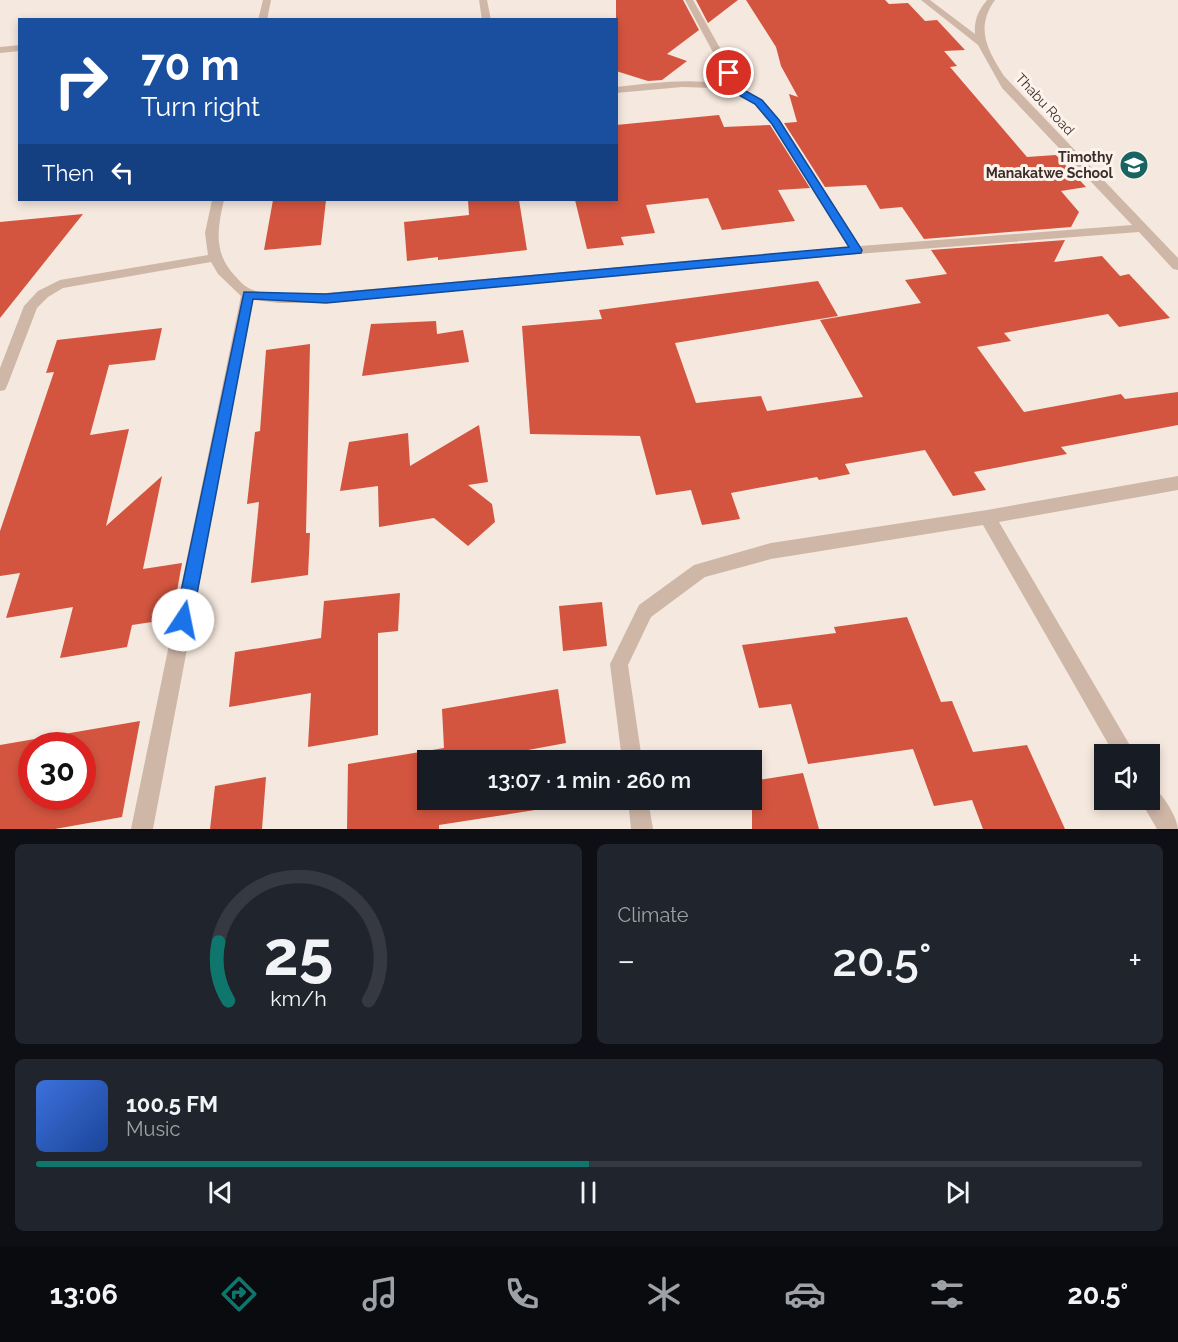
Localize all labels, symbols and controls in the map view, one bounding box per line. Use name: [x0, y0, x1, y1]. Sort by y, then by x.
text: 70 m: [141, 41, 240, 90]
icon: right: [42, 42, 120, 120]
pin: [703, 47, 754, 98]
icon: arrive: [712, 56, 745, 89]
street label: Thabu Road: [1012, 70, 1078, 138]
text: Turn right: [141, 91, 260, 122]
place label: Timothy Manakatwe School: [986, 149, 1114, 181]
school or university icon: Timothy Manakatwe School: [1118, 149, 1150, 181]
icon: left: [106, 156, 139, 189]
text: Then: [42, 160, 94, 186]
position arrow: [151, 588, 215, 652]
speed limit sign: 30: [18, 732, 96, 810]
map controls: [1094, 744, 1160, 810]
button: sound: [1094, 744, 1160, 810]
text: 13:07 · 1 min · 260 m: [488, 767, 691, 793]
text: Climate: [618, 903, 689, 927]
text: 25: [263, 916, 333, 990]
text: 20.5°: [832, 934, 931, 987]
text: −: [618, 941, 635, 980]
text: +: [1128, 941, 1142, 980]
text: km/h: [270, 986, 327, 1011]
text: 100.5 FM: [126, 1091, 218, 1117]
text: Music: [126, 1117, 180, 1141]
icon: previous: [204, 1176, 237, 1209]
icon: pause: [572, 1176, 605, 1209]
icon: next: [941, 1176, 974, 1209]
icon: directions: [218, 1273, 260, 1315]
icon: music: [359, 1273, 401, 1315]
icon: phone: [501, 1273, 543, 1315]
icon: climate: [643, 1273, 685, 1315]
icon: car: [784, 1273, 826, 1315]
icon: filters: [926, 1273, 968, 1315]
text: 13:06: [50, 1279, 118, 1310]
text: 20.5°: [1068, 1279, 1128, 1310]

